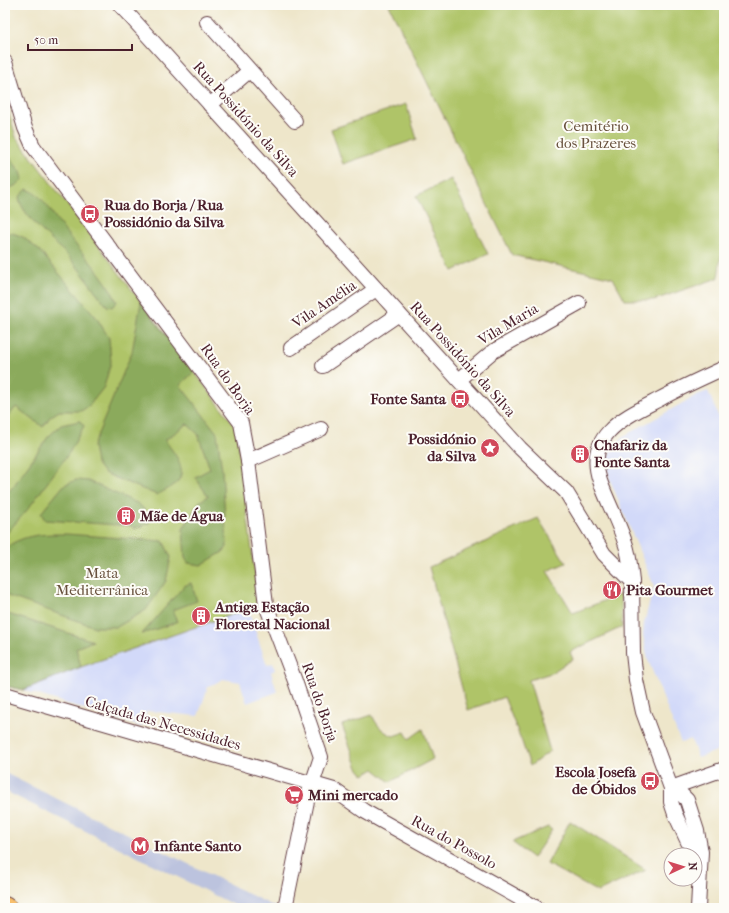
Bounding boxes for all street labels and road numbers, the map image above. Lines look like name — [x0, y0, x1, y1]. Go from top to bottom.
street label: Rua Possidónio da Silva — [189, 58, 303, 181]
street label: Vila Amélia — [288, 275, 360, 333]
street label: Rua Possidónio da Silva — [406, 298, 520, 421]
street label: Vila Maria — [474, 299, 542, 349]
street label: Rua do Borja — [197, 340, 260, 419]
street label: Rua do Borja — [298, 660, 342, 745]
street label: Calçada das Necessidades — [83, 692, 243, 754]
street label: Rua do Possolo — [408, 811, 500, 873]

